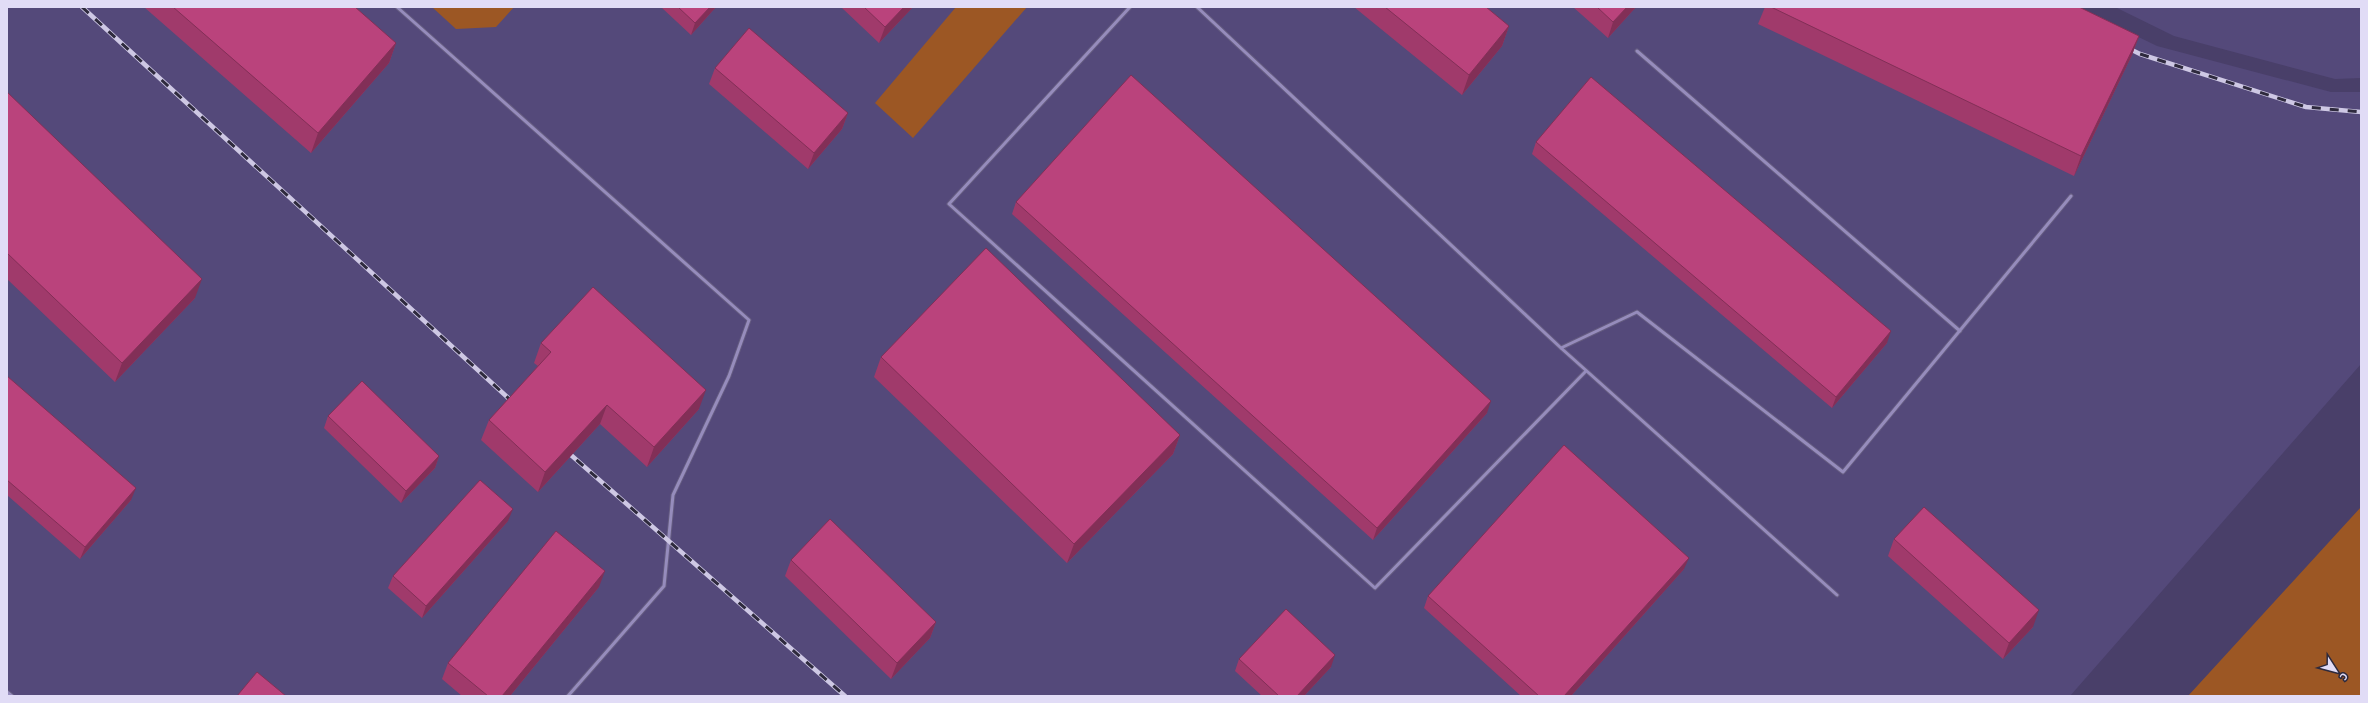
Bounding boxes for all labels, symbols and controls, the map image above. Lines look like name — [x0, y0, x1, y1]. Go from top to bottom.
north arrow — [2316, 651, 2356, 691]
text: С — [2337, 671, 2350, 682]

